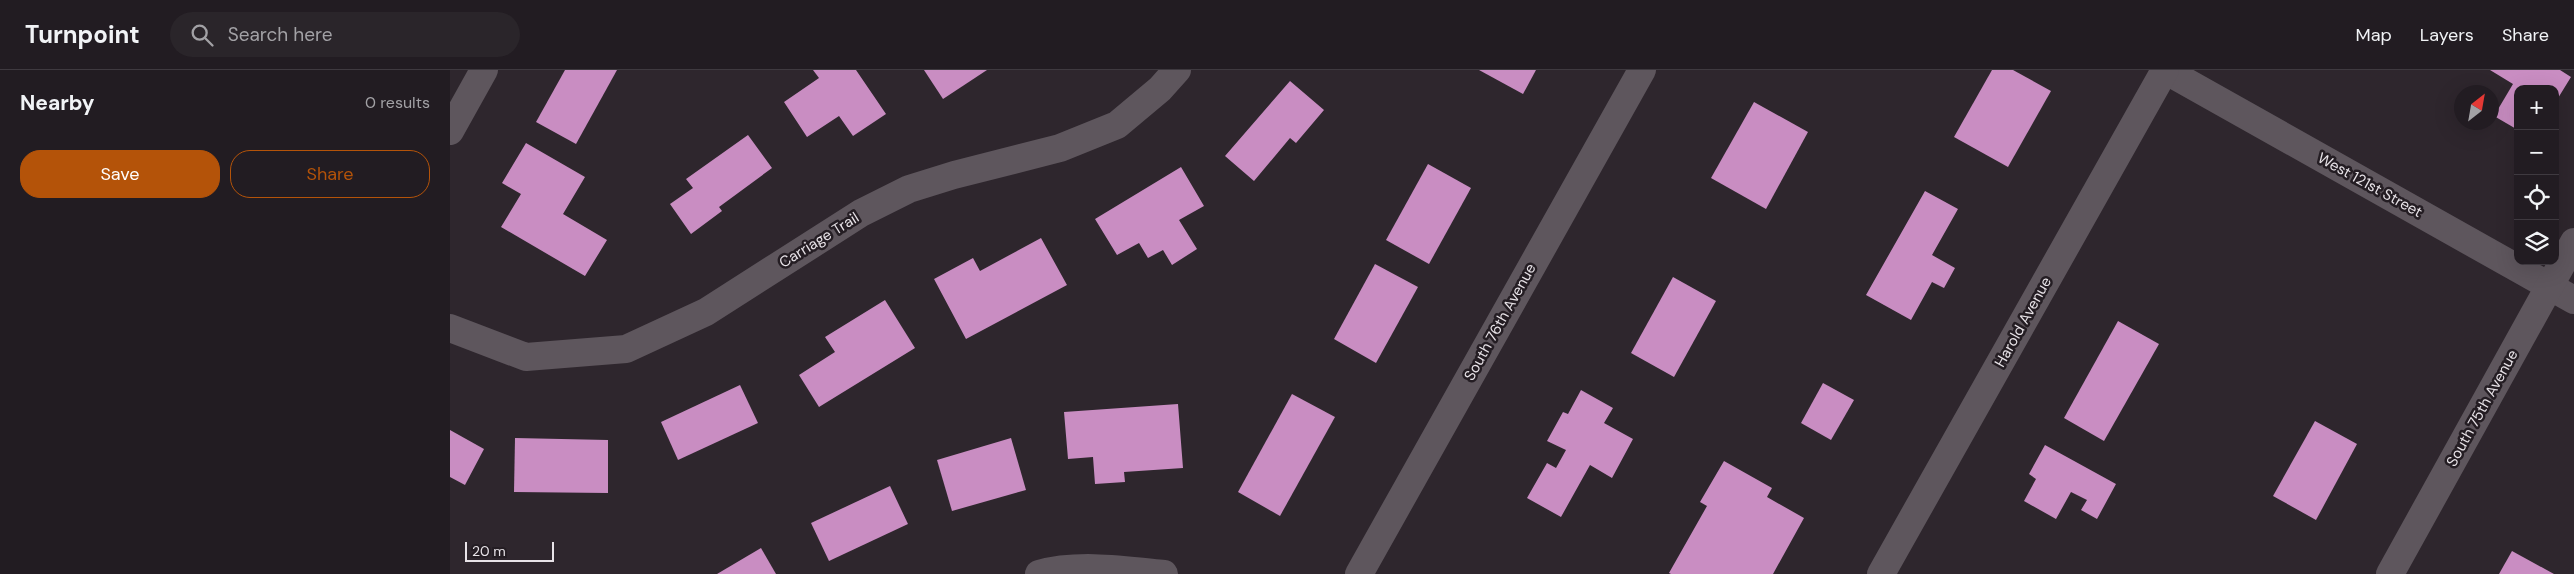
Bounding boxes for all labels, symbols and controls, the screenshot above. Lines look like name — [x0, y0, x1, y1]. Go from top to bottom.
search box — [170, 12, 520, 57]
text: Turnpoint — [25, 19, 140, 50]
icon: search — [188, 21, 216, 49]
text: Search here — [228, 22, 333, 47]
text: Map — [2356, 23, 2392, 47]
text: Layers — [2420, 23, 2474, 47]
text: Share — [2502, 23, 2549, 47]
north arrow — [2454, 85, 2499, 130]
map controls — [2514, 85, 2559, 265]
button: + — [2514, 85, 2559, 130]
text: Nearby — [20, 89, 94, 117]
text: 0 results — [365, 92, 430, 113]
button: − — [2514, 130, 2559, 175]
street label: West 121st Street — [2314, 148, 2426, 222]
button: Save — [20, 150, 220, 198]
button: Share — [230, 150, 430, 198]
button: locate — [2514, 175, 2559, 220]
street label: Carriage Trail — [775, 208, 863, 272]
button: layers — [2514, 220, 2559, 265]
street label: South 76th Avenue — [1459, 260, 1541, 384]
street label: Harold Avenue — [1990, 273, 2056, 371]
street label: South 75th Avenue — [2442, 346, 2522, 470]
scale bar — [465, 539, 554, 562]
text: 20 m — [472, 542, 506, 560]

